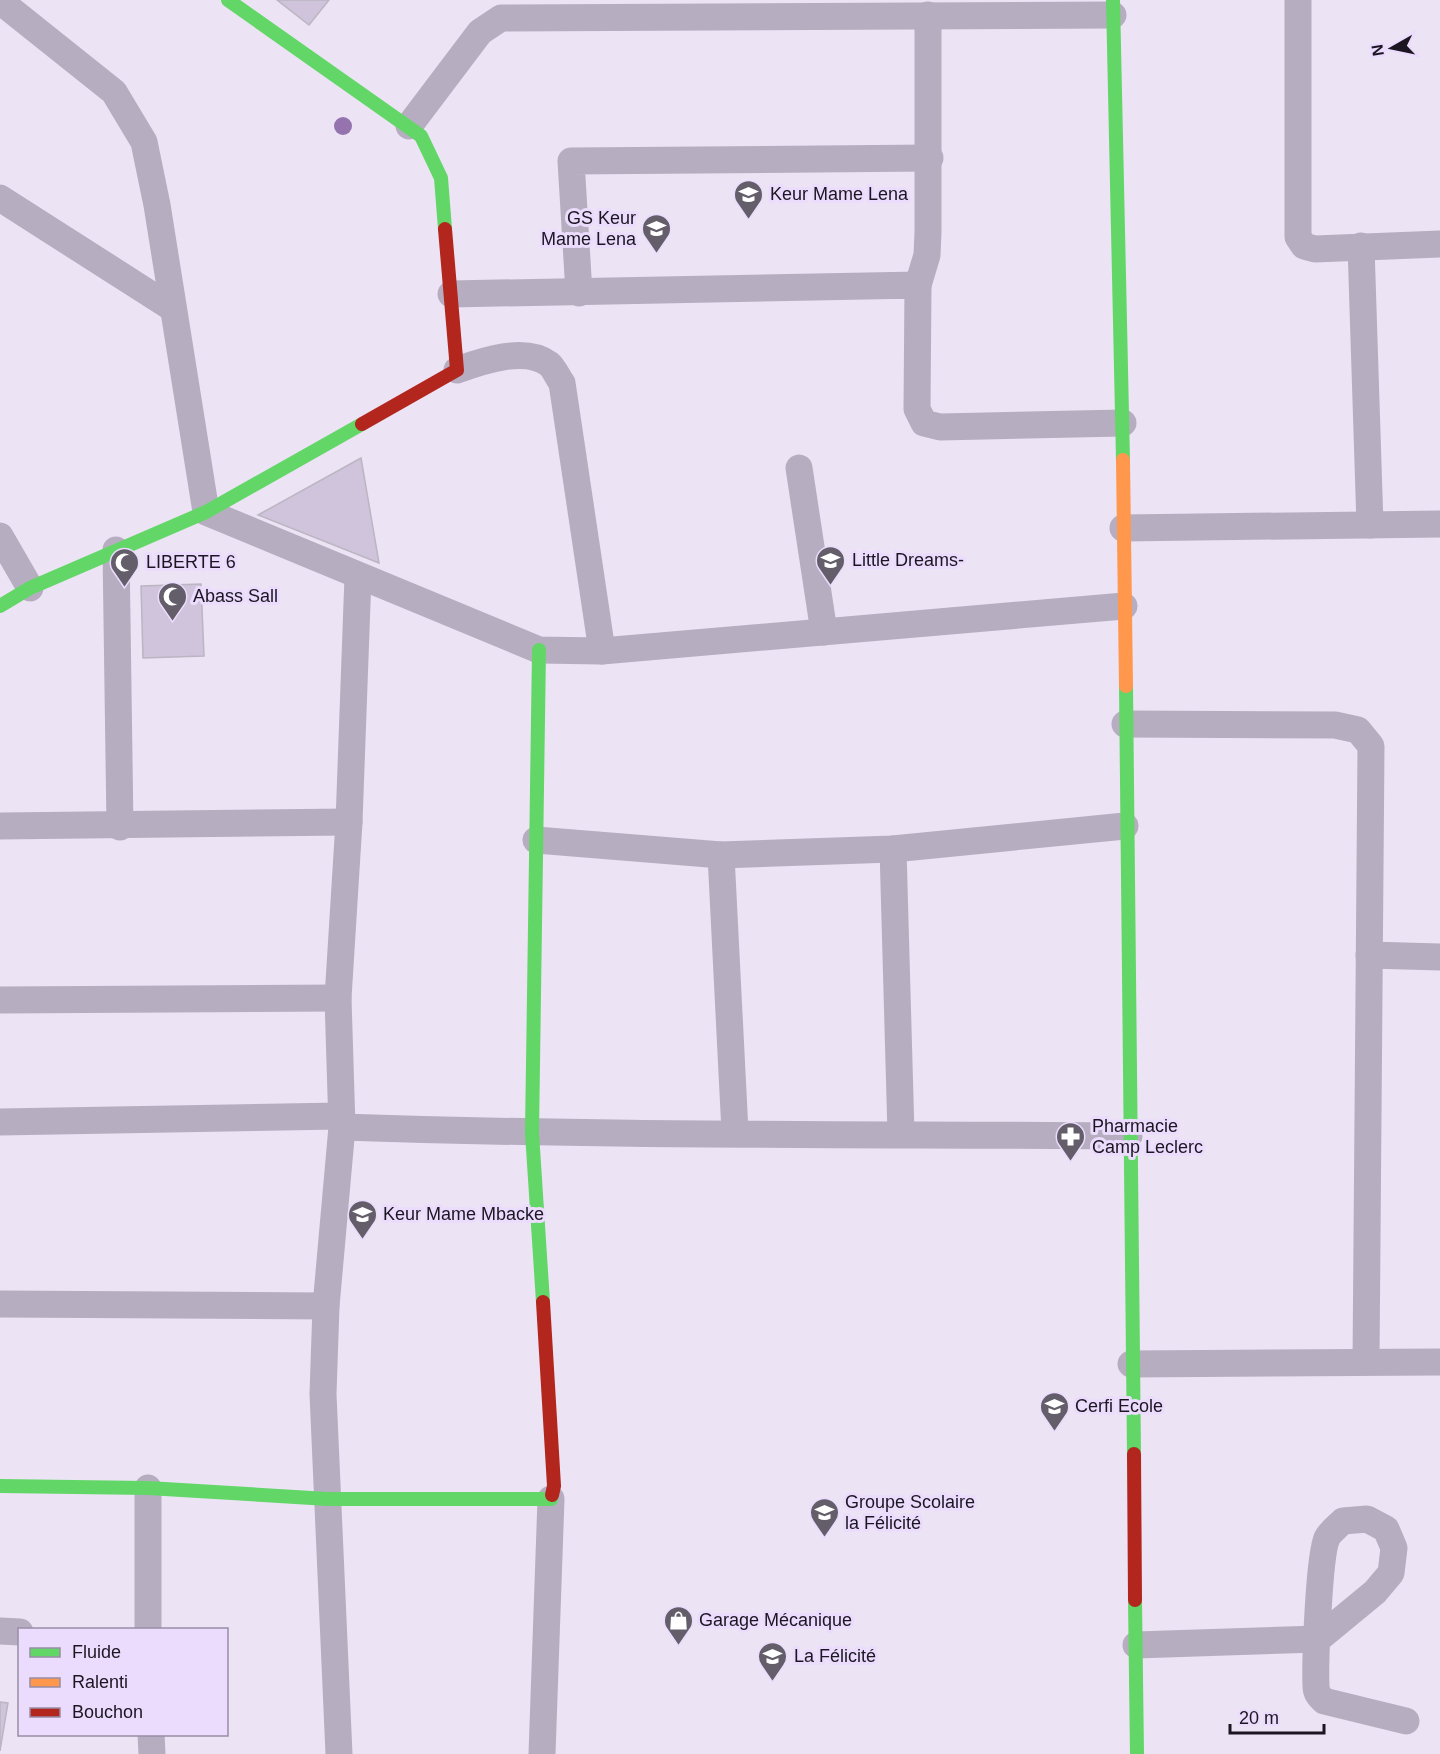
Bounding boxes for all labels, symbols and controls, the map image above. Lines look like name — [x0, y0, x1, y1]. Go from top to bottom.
north arrow — [1362, 18, 1422, 78]
text: N — [1368, 43, 1387, 57]
school or university icon: Keur Mame Lena — [733, 178, 765, 220]
place label: Keur Mame Lena — [770, 184, 909, 204]
place label: GS Keur Mame Lena — [541, 208, 637, 249]
school or university icon: GS Keur Mame Lena — [641, 212, 673, 254]
school or university icon: Little Dreams- — [815, 544, 847, 586]
mosque icon: LIBERTE 6 — [109, 546, 141, 588]
place label: Little Dreams- — [852, 550, 964, 570]
place label: LIBERTE 6 — [146, 552, 236, 572]
mosque icon: Abass Sall — [156, 580, 188, 622]
place label: Abass Sall — [193, 586, 278, 606]
place label: Pharmacie Camp Leclerc — [1092, 1116, 1203, 1157]
pharmacy icon: Pharmacie Camp Leclerc — [1055, 1120, 1087, 1162]
school or university icon: Keur Mame Mbacke — [346, 1198, 378, 1240]
place label: Keur Mame Mbacke — [383, 1204, 544, 1224]
school or university icon: Cerfi Ecole — [1038, 1390, 1070, 1432]
place label: Cerfi Ecole — [1075, 1396, 1163, 1416]
place label: Groupe Scolaire la Félicité — [845, 1492, 975, 1533]
school or university icon: Groupe Scolaire la Félicité — [808, 1496, 840, 1538]
shop icon: Garage Mécanique — [662, 1604, 694, 1646]
place label: Garage Mécanique — [699, 1610, 852, 1630]
legend — [18, 1628, 228, 1736]
school or university icon: La Félicité — [757, 1640, 789, 1682]
text: Fluide — [72, 1642, 121, 1662]
place label: La Félicité — [794, 1646, 876, 1666]
text: Ralenti — [72, 1672, 128, 1692]
scale bar — [1230, 1697, 1324, 1735]
text: Bouchon — [72, 1702, 143, 1722]
text: 20 m — [1239, 1708, 1279, 1728]

